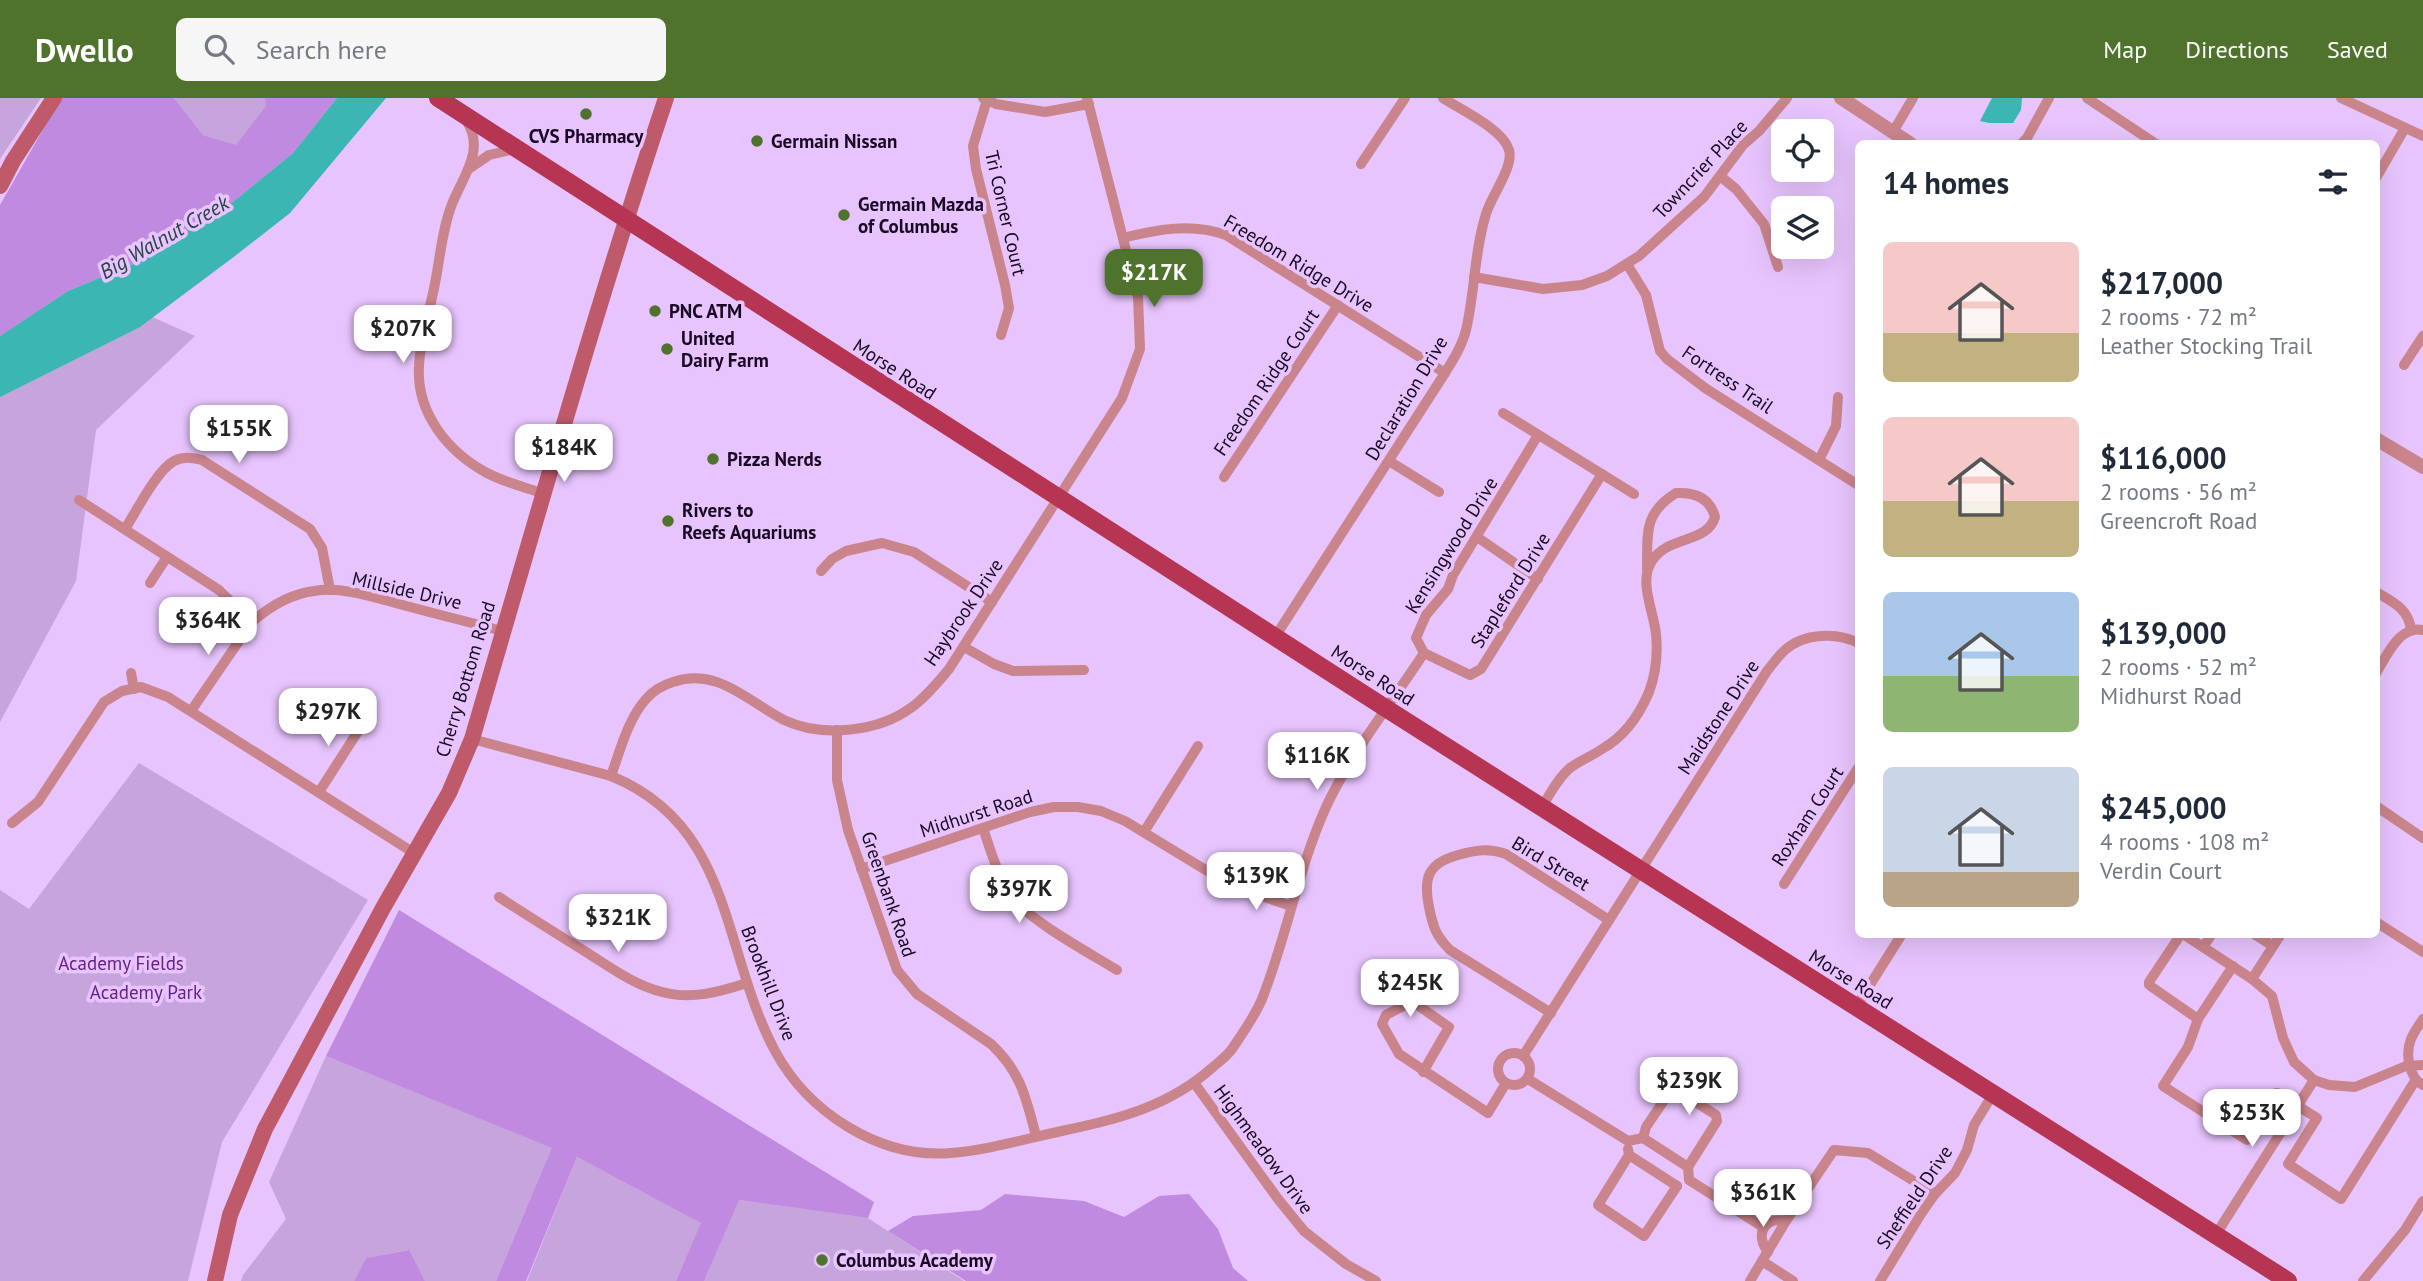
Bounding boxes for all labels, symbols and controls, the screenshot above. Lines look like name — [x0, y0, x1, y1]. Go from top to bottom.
search box — [176, 18, 666, 81]
text: Dwello — [35, 28, 134, 71]
icon: search — [200, 30, 238, 68]
text: Search here — [256, 33, 387, 66]
text: Map — [2103, 34, 2147, 65]
text: Directions — [2185, 34, 2289, 65]
text: Saved — [2327, 34, 2388, 65]
marker: CVS Pharmacy — [578, 106, 594, 122]
street label: Towncrier Place — [1648, 114, 1752, 224]
map controls — [1771, 119, 1834, 259]
button: locate — [1771, 119, 1834, 182]
place label: CVS Pharmacy — [529, 124, 644, 148]
place label: Germain Nissan — [771, 129, 897, 153]
marker: Germain Nissan — [749, 133, 765, 149]
street label: Tri Corner Court — [980, 148, 1032, 278]
text: 14 homes — [1883, 163, 2009, 202]
icon: filters — [2314, 163, 2352, 201]
water label: Big Walnut Creek — [94, 188, 235, 285]
place label: Germain Mazda of Columbus — [858, 192, 984, 238]
button: layers — [1771, 196, 1834, 259]
marker: Germain Mazda of Columbus — [836, 207, 852, 223]
street label: Freedom Ridge Drive — [1220, 209, 1378, 317]
pin: $217K — [1105, 250, 1203, 309]
text: $217K — [1121, 257, 1187, 286]
text: $217,000 — [2100, 263, 2223, 302]
icon: home — [1939, 270, 2023, 354]
place label: PNC ATM — [669, 299, 742, 323]
text: 2 rooms · 72 m² — [2100, 302, 2257, 331]
marker: PNC ATM — [647, 303, 663, 319]
street label: Freedom Ridge Court — [1208, 304, 1324, 460]
pin: $207K — [354, 306, 452, 365]
text: $207K — [370, 313, 436, 342]
place label: United Dairy Farm — [681, 326, 769, 372]
street label: Declaration Drive — [1359, 331, 1453, 465]
text: Leather Stocking Trail — [2100, 331, 2312, 360]
street label: Morse Road — [849, 333, 941, 405]
street label: Fortress Trail — [1678, 340, 1779, 419]
marker: United Dairy Farm — [659, 341, 675, 357]
pin: $155K — [190, 406, 288, 465]
text: $155K — [206, 413, 272, 442]
pin: $184K — [515, 424, 613, 484]
text: $184K — [531, 432, 597, 461]
text: $116,000 — [2100, 438, 2227, 477]
icon: home — [1939, 445, 2023, 529]
place label: Pizza Nerds — [727, 447, 822, 471]
marker: Pizza Nerds — [705, 451, 721, 467]
street label: Kensingwood Drive — [1399, 472, 1503, 618]
text: 2 rooms · 56 m² — [2100, 477, 2257, 506]
place label: Rivers to Reefs Aquariums — [682, 498, 816, 544]
text: Greencroft Road — [2100, 506, 2257, 535]
marker: Rivers to Reefs Aquariums — [660, 513, 676, 529]
street label: Stapleford Drive — [1465, 528, 1555, 652]
street label: Haybrook Drive — [918, 554, 1008, 670]
street label: Millside Drive — [350, 566, 464, 614]
pin: $364K — [159, 598, 257, 657]
street label: Cherry Bottom Road — [430, 598, 500, 760]
text: $364K — [175, 605, 241, 634]
text: $139,000 — [2100, 613, 2227, 652]
icon: home — [1939, 620, 2023, 704]
street label: Morse Road — [1327, 639, 1419, 711]
text: 2 rooms · 52 m² — [2100, 652, 2257, 681]
street label: Maidstone Drive — [1672, 655, 1764, 779]
text: Midhurst Road — [2100, 681, 2242, 710]
pin: $297K — [279, 688, 377, 748]
text: $297K — [295, 696, 361, 725]
pin: $116K — [1268, 732, 1366, 792]
text: $116K — [1284, 740, 1350, 769]
street label: Roxham Court — [1766, 761, 1848, 870]
street label: Midhurst Road — [917, 783, 1035, 843]
text: $245,000 — [2100, 788, 2227, 827]
icon: home — [1939, 795, 2023, 879]
text: 4 rooms · 108 m² — [2100, 827, 2269, 856]
street label: Greenbank Road — [856, 828, 922, 960]
street label: Bird Street — [1508, 830, 1595, 896]
pin: $139K — [1207, 852, 1305, 912]
text: Verdin Court — [2100, 856, 2222, 885]
text: $139K — [1223, 860, 1289, 889]
pin: $397K — [970, 866, 1068, 925]
text: $397K — [986, 873, 1052, 902]
pin: $321K — [569, 894, 667, 954]
text: $321K — [585, 902, 651, 931]
street label: Brookhill Drive — [736, 922, 802, 1044]
street label: Morse Road — [1805, 944, 1897, 1014]
park label: Academy Fields — [58, 951, 184, 975]
pin: $245K — [1361, 960, 1459, 1019]
text: $245K — [1377, 967, 1443, 996]
park label: Academy Park — [90, 980, 202, 1004]
pin: $239K — [1640, 1058, 1738, 1117]
text: $239K — [1656, 1065, 1722, 1094]
street label: Highmeadow Drive — [1209, 1080, 1319, 1218]
pin: $253K — [2203, 1090, 2301, 1149]
text: $253K — [2219, 1097, 2285, 1126]
street label: Sheffield Drive — [1871, 1141, 1957, 1253]
pin: $361K — [1714, 1170, 1812, 1229]
text: $361K — [1730, 1177, 1796, 1206]
place label: Columbus Academy — [836, 1248, 994, 1272]
marker: Columbus Academy — [814, 1252, 830, 1268]

